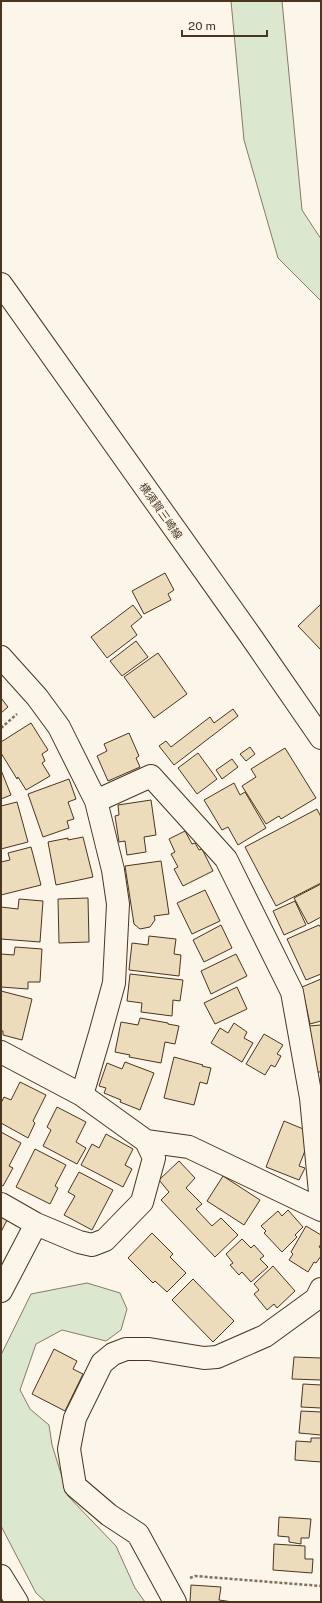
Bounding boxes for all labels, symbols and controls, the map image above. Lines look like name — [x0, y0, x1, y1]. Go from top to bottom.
scale bar — [182, 12, 267, 38]
text: 20 m — [188, 19, 216, 33]
street label: 横須賀三崎線 — [137, 481, 185, 541]

